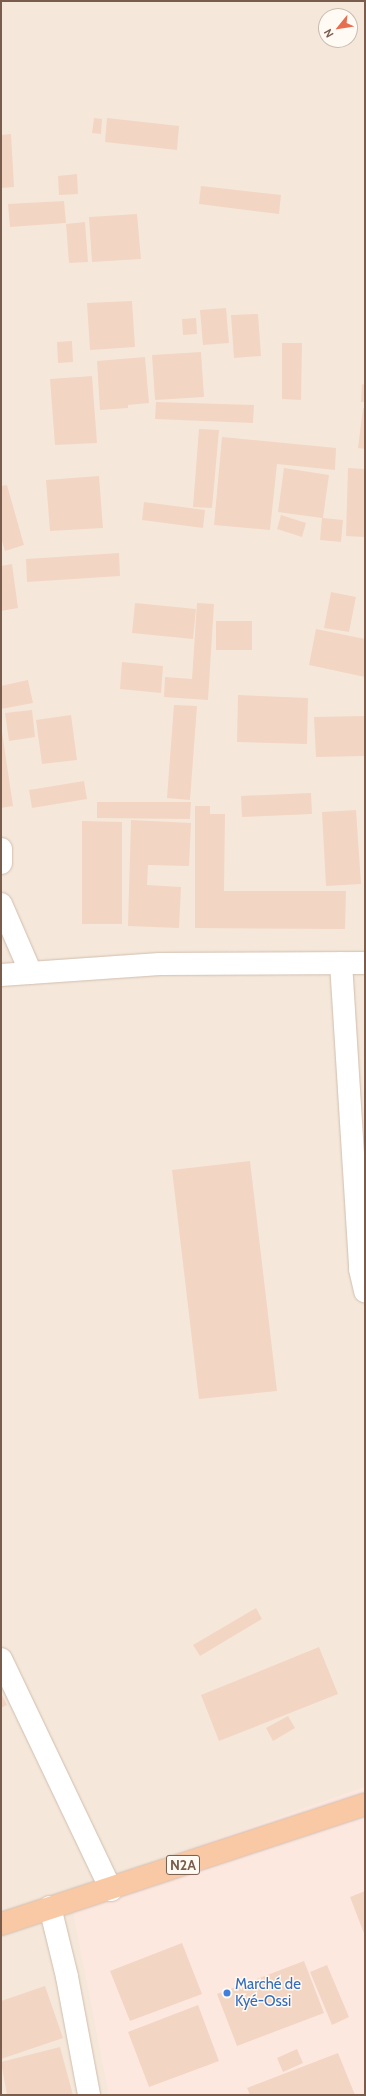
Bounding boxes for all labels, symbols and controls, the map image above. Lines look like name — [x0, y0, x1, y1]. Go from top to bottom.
north arrow — [318, 8, 358, 48]
text: N — [320, 27, 336, 40]
road number: N2A — [165, 1853, 201, 1877]
place label: Marché de Kyé-Ossi — [235, 1975, 301, 2010]
marker: Marché de Kyé-Ossi — [222, 1988, 232, 1998]

